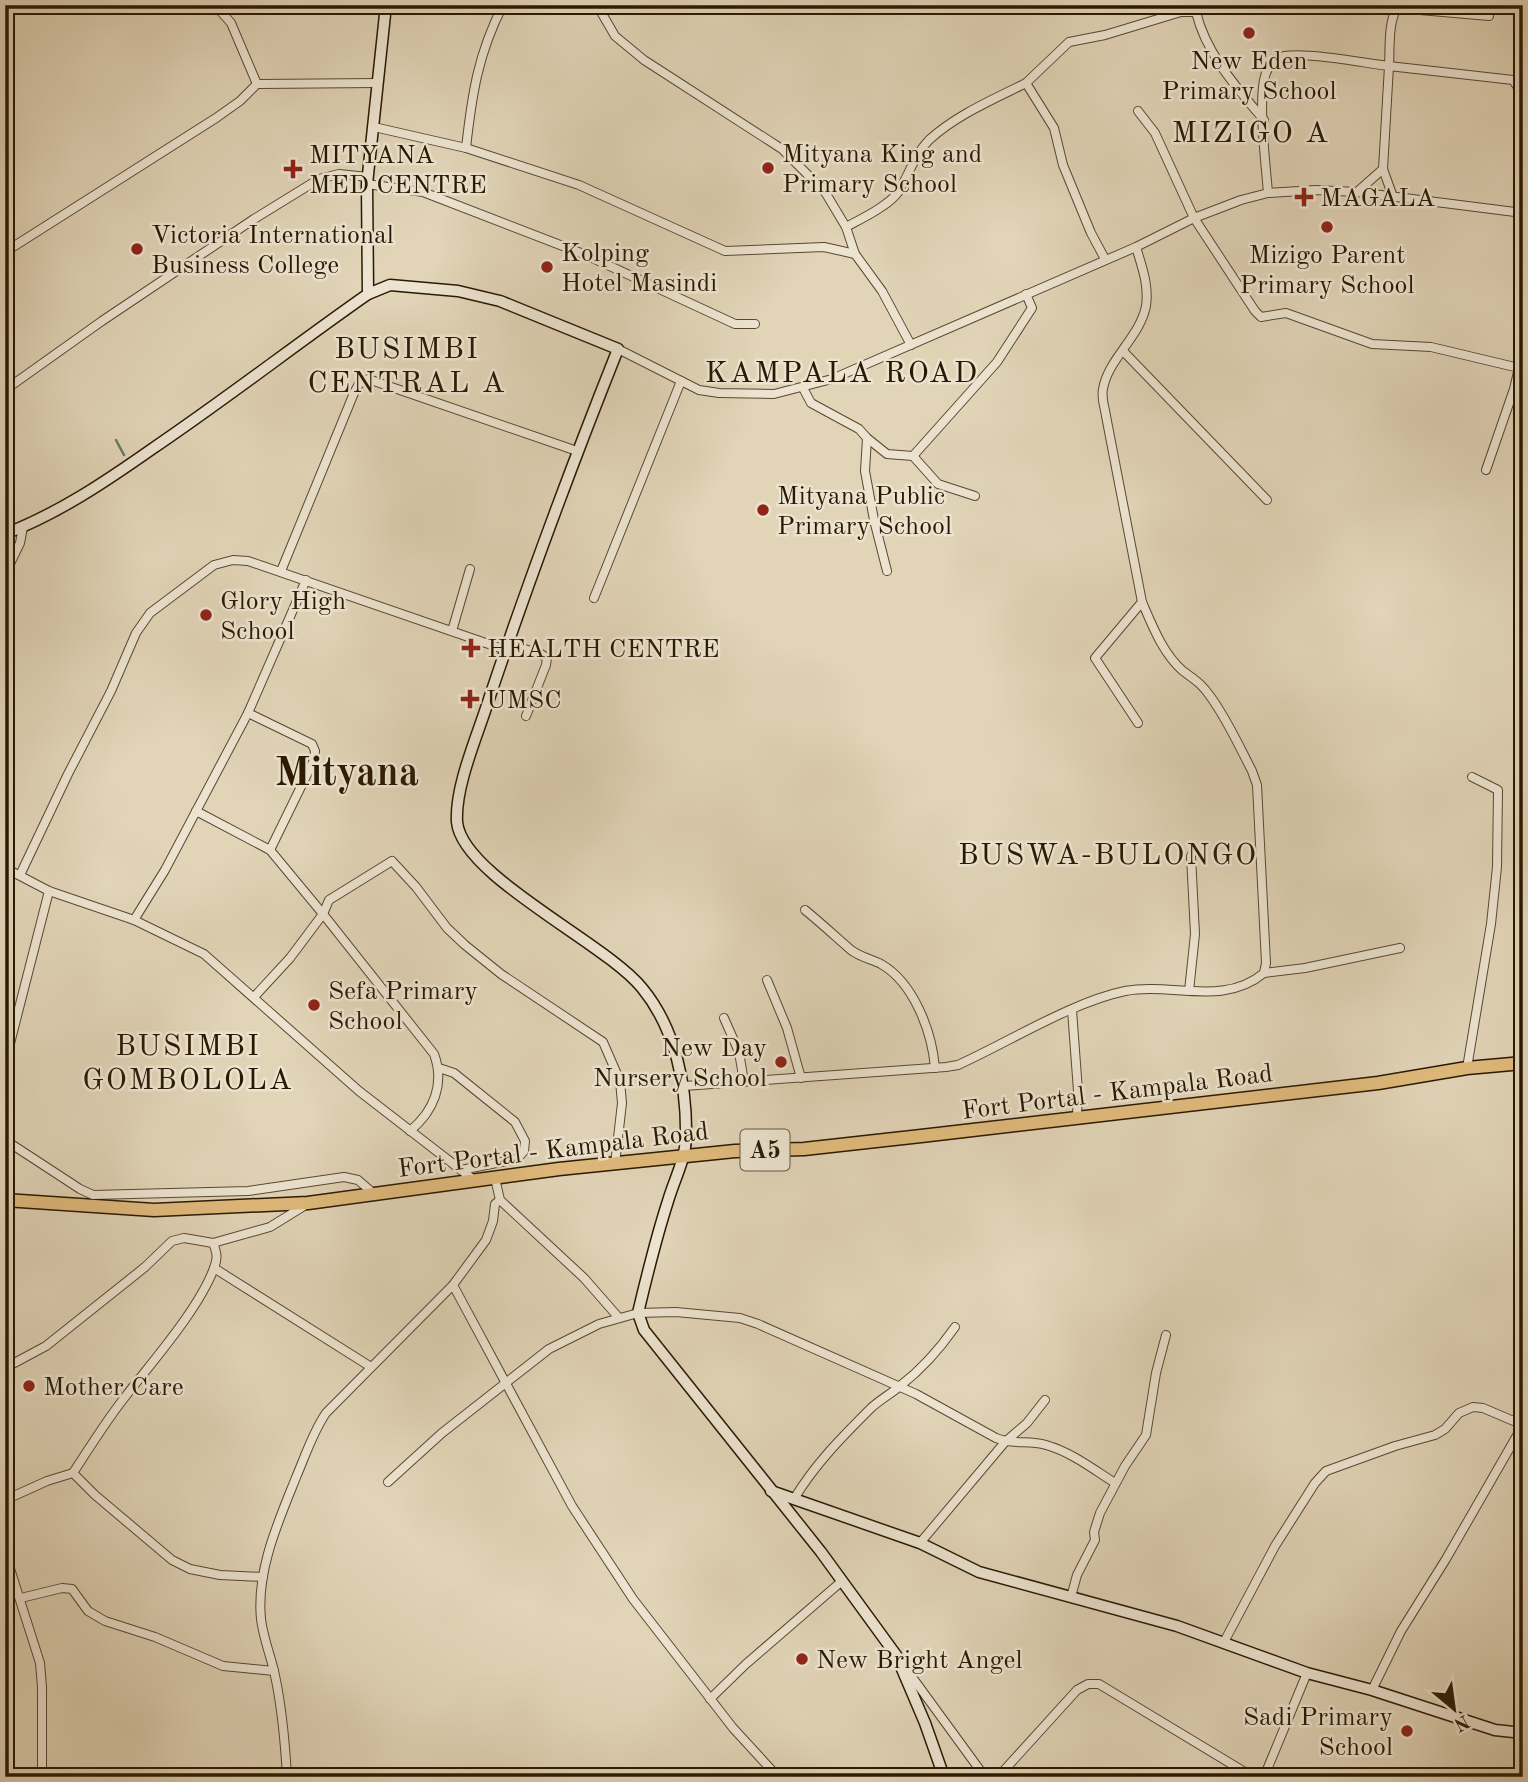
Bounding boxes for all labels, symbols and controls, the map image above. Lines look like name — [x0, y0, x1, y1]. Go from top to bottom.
marker: New Eden Primary School — [1241, 25, 1257, 41]
place label: New Eden Primary School — [1162, 49, 1336, 105]
district label: MIZIGO A — [1172, 119, 1330, 149]
place label: Mityana King and Primary School — [782, 142, 982, 198]
place label: MITYANA MED CENTRE — [309, 143, 487, 199]
marker: MITYANA MED CENTRE — [283, 159, 303, 179]
marker: Mityana King and Primary School — [760, 160, 776, 176]
place label: MAGALA — [1320, 186, 1436, 212]
marker: MAGALA — [1294, 187, 1314, 207]
marker: Mizigo Parent Primary School — [1319, 219, 1335, 235]
place label: Victoria International Business College — [151, 223, 394, 279]
marker: Victoria International Business College — [129, 241, 145, 257]
place label: Kolping Hotel Masindi — [561, 241, 717, 297]
place label: Mizigo Parent Primary School — [1240, 243, 1414, 299]
marker: Kolping Hotel Masindi — [539, 259, 555, 275]
district label: BUSIMBI CENTRAL A — [307, 335, 507, 399]
district label: KAMPALA ROAD — [705, 359, 979, 389]
place label: Mityana Public Primary School — [777, 484, 952, 540]
marker: Mityana Public Primary School — [755, 502, 771, 518]
place label: Glory High School — [220, 589, 346, 645]
marker: Glory High School — [198, 607, 214, 623]
place label: HEALTH CENTRE — [487, 637, 720, 663]
marker: HEALTH CENTRE — [461, 638, 481, 658]
place label: UMSC — [486, 688, 562, 714]
marker: UMSC — [460, 689, 480, 709]
district label: Mityana — [275, 755, 419, 795]
district label: BUSWA-BULONGO — [958, 841, 1258, 871]
place label: Sefa Primary School — [328, 979, 478, 1035]
marker: Sefa Primary School — [306, 997, 322, 1013]
district label: BUSIMBI GOMBOLOLA — [82, 1032, 294, 1096]
place label: New Day Nursery School — [593, 1036, 767, 1092]
marker: New Day Nursery School — [773, 1054, 789, 1070]
street label: Fort Portal - Kampala Road — [960, 1061, 1274, 1125]
street label: Fort Portal - Kampala Road — [396, 1119, 710, 1183]
road number: A5 — [740, 1130, 790, 1170]
place label: Mother Care — [43, 1375, 184, 1401]
marker: Mother Care — [21, 1378, 37, 1394]
place label: New Bright Angel — [816, 1648, 1023, 1674]
marker: New Bright Angel — [794, 1651, 810, 1667]
north arrow — [1420, 1674, 1490, 1744]
place label: Sadi Primary School — [1243, 1705, 1393, 1761]
text: N — [1450, 1710, 1472, 1734]
marker: Sadi Primary School — [1399, 1723, 1415, 1739]

